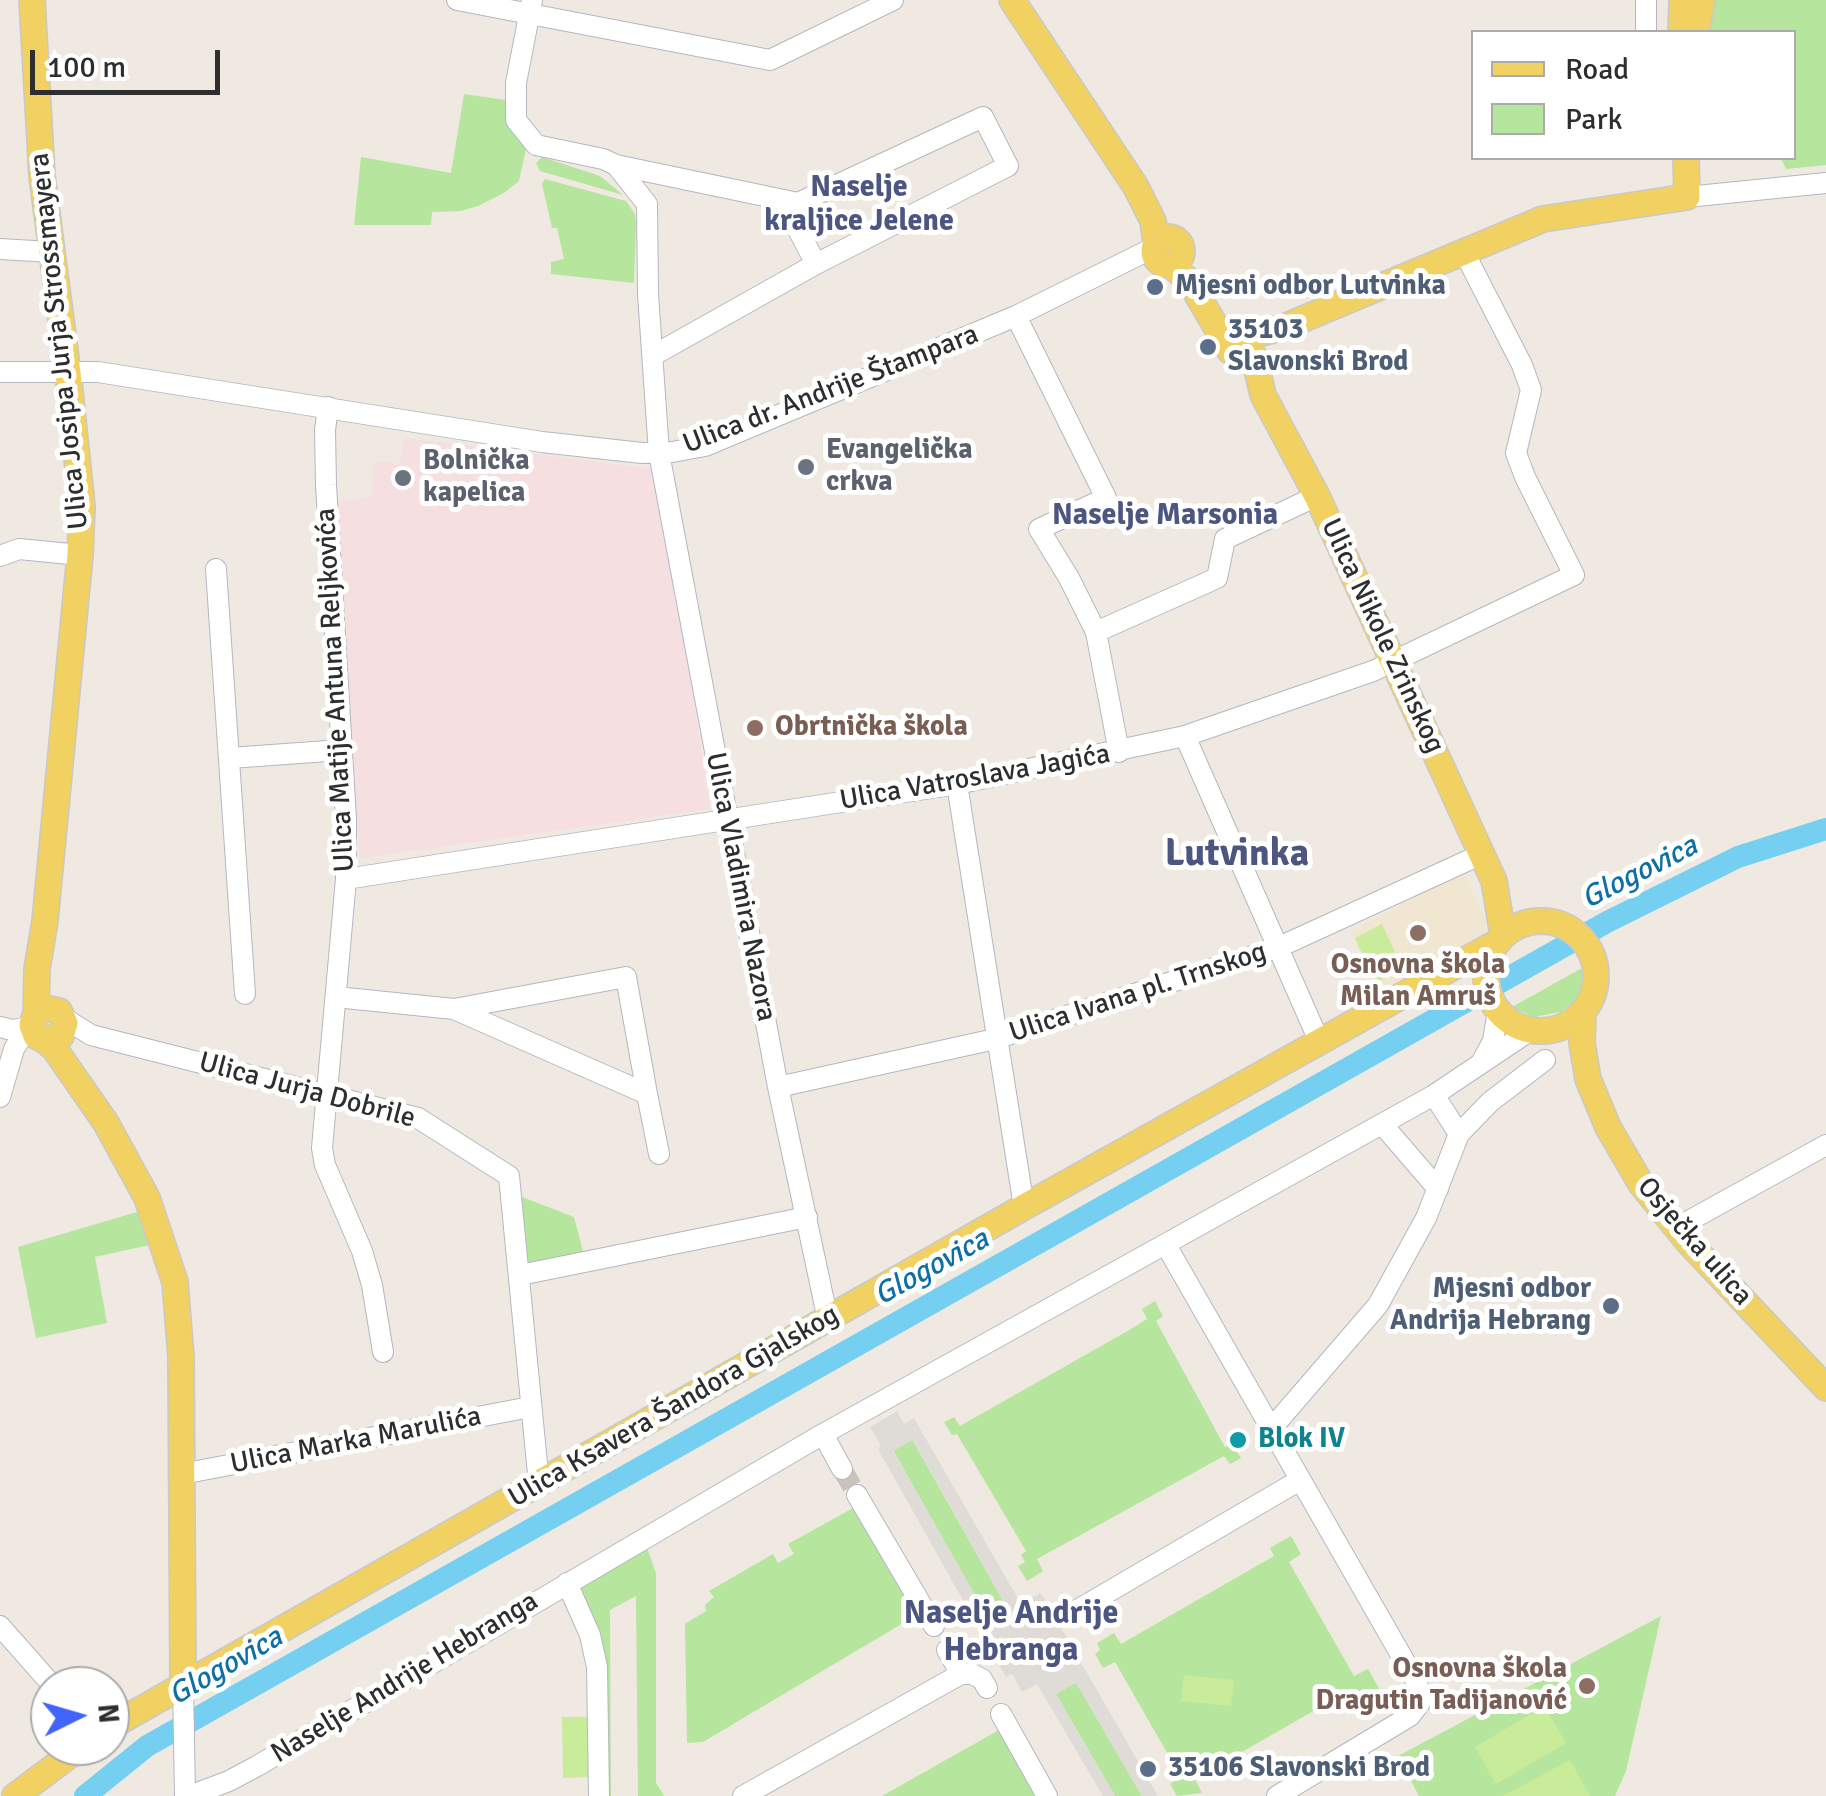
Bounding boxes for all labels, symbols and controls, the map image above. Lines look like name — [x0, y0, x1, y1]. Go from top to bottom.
scale bar — [35, 30, 225, 92]
legend — [1471, 30, 1796, 160]
text: 100 m — [47, 49, 126, 86]
text: Road — [1565, 51, 1629, 88]
text: Park — [1565, 101, 1623, 138]
street label: Ulica Josipa Jurja Strossmayera — [24, 151, 96, 531]
district label: Naselje kraljice Jelene — [764, 170, 954, 240]
place label: Mjesni odbor Lutvinka — [1175, 270, 1446, 304]
marker: Mjesni odbor Lutvinka — [1144, 276, 1166, 298]
place label: 35103 Slavonski Brod — [1228, 314, 1408, 380]
street label: Ulica dr. Andrije Štampara — [679, 318, 983, 462]
marker: 35103 Slavonski Brod — [1197, 336, 1219, 358]
place label: Evangelička crkva — [826, 434, 973, 500]
place label: Bolnička kapelica — [423, 445, 530, 511]
marker: Evangelička crkva — [795, 456, 817, 478]
marker: Bolnička kapelica — [392, 467, 414, 489]
district label: Naselje Marsonia — [1052, 498, 1278, 534]
street label: Ulica Matije Antuna Reljkovića — [310, 507, 362, 873]
street label: Ulica Nikole Zrinskog — [1313, 513, 1451, 759]
place label: Obrtnička škola — [775, 711, 968, 745]
marker: Obrtnička škola — [744, 717, 766, 739]
street label: Ulica Vatroslava Jagića — [837, 738, 1113, 818]
street label: Ulica Vladimira Nazora — [697, 750, 783, 1024]
water label: Glogovica — [1576, 829, 1704, 917]
district label: Lutvinka — [1165, 832, 1309, 878]
marker: Osnovna škola Milan Amruš — [1407, 922, 1429, 944]
street label: Ulica Ivana pl. Trnskog — [1005, 936, 1271, 1050]
place label: Osnovna škola Milan Amruš — [1331, 949, 1505, 1015]
street label: Ulica Jurja Dobrile — [195, 1046, 419, 1136]
street label: Osječka ulica — [1629, 1171, 1759, 1313]
water label: Glogovica — [868, 1222, 996, 1314]
place label: Mjesni odbor Andrija Hebrang — [1390, 1273, 1591, 1339]
marker: Mjesni odbor Andrija Hebrang — [1600, 1295, 1622, 1317]
street label: Ulica Ksavera Šandora Gjalskog — [503, 1299, 845, 1515]
street label: Ulica Marka Marulića — [228, 1400, 484, 1482]
place label: Blok IV — [1258, 1423, 1345, 1457]
marker: Blok IV — [1227, 1429, 1249, 1451]
street label: Naselje Andrije Hebranga — [265, 1585, 545, 1771]
district label: Naselje Andrije Hebranga — [904, 1596, 1118, 1671]
water label: Glogovica — [163, 1620, 289, 1714]
place label: Osnovna škola Dragutin Tadijanović — [1315, 1653, 1567, 1719]
north arrow — [30, 1666, 130, 1766]
marker: Osnovna škola Dragutin Tadijanović — [1576, 1675, 1598, 1697]
text: N — [90, 1702, 126, 1725]
place label: 35106 Slavonski Brod — [1168, 1752, 1430, 1786]
marker: 35106 Slavonski Brod — [1137, 1758, 1159, 1780]

